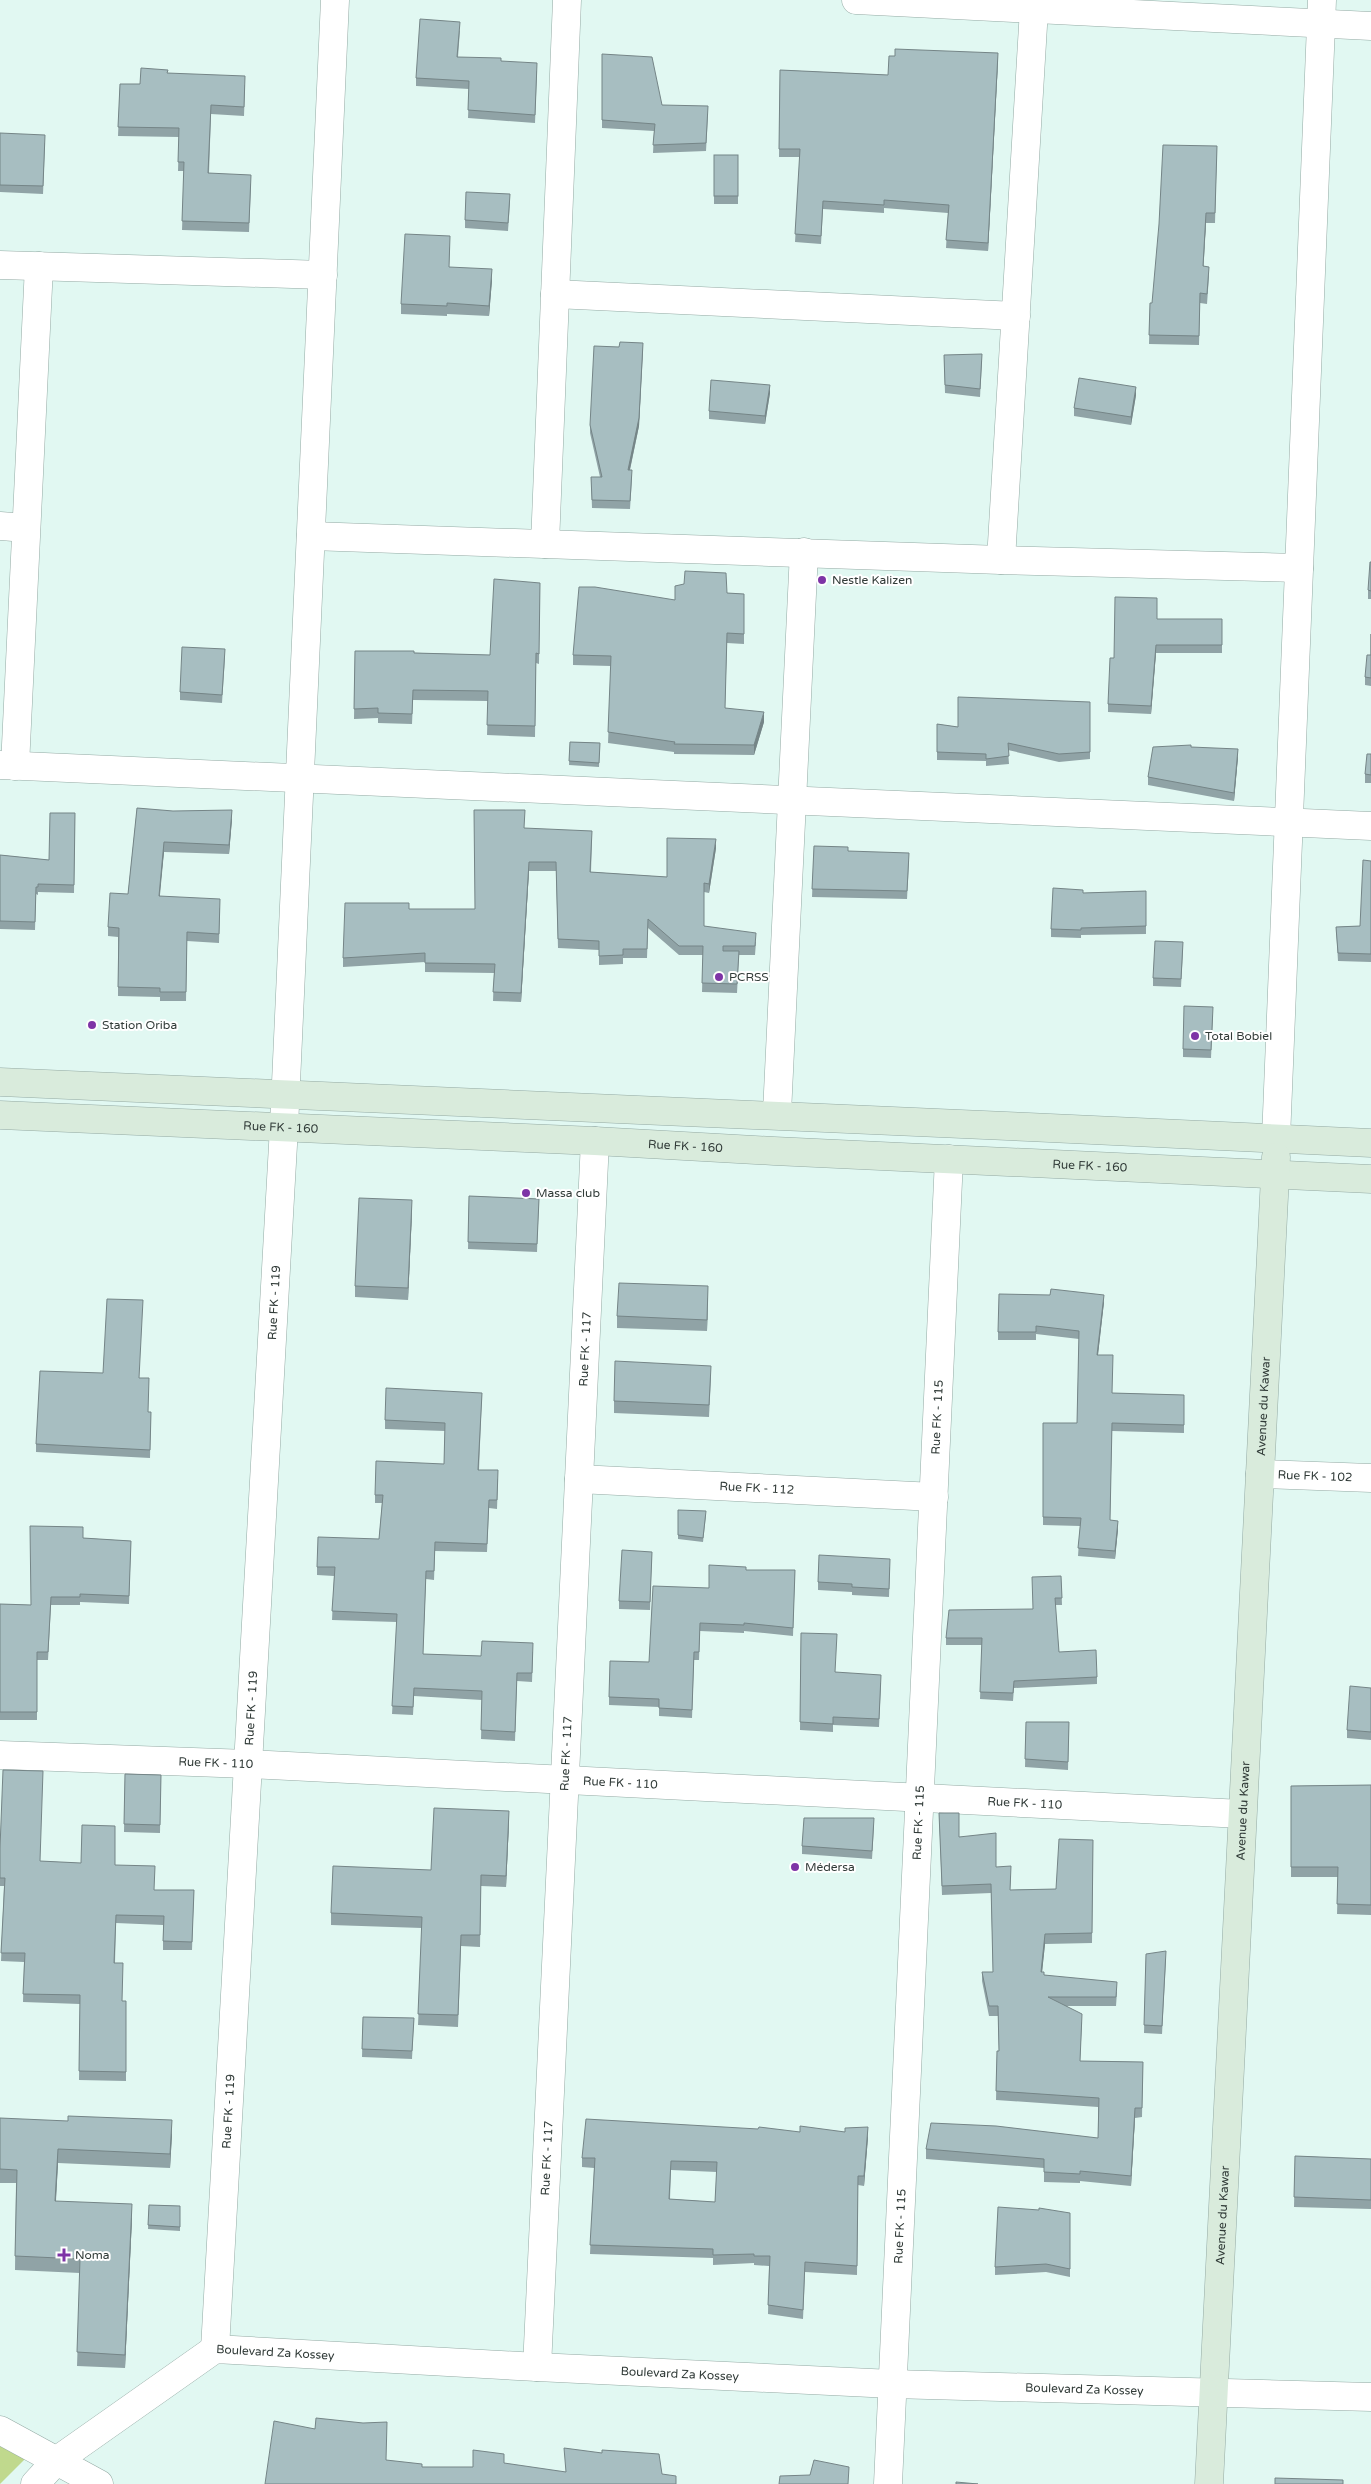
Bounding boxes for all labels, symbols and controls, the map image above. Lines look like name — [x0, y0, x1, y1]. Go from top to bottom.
place label: Nestle Kalizen — [832, 573, 912, 587]
marker: Nestle Kalizen — [816, 574, 828, 586]
place label: PCRSS — [729, 970, 769, 984]
marker: PCRSS — [713, 971, 725, 983]
place label: Station Oriba — [102, 1018, 177, 1032]
marker: Station Oriba — [86, 1019, 98, 1031]
place label: Total Bobiel — [1205, 1029, 1272, 1043]
marker: Total Bobiel — [1189, 1030, 1201, 1042]
street label: Rue FK - 160 — [243, 1119, 319, 1136]
street label: Rue FK - 160 — [647, 1137, 724, 1155]
street label: Rue FK - 160 — [1052, 1157, 1128, 1175]
place label: Massa club — [536, 1186, 600, 1200]
marker: Massa club — [520, 1187, 532, 1199]
street label: Rue FK - 119 — [265, 1265, 283, 1340]
street label: Rue FK - 117 — [576, 1311, 594, 1387]
street label: Avenue du Kawar — [1254, 1356, 1273, 1456]
street label: Rue FK - 115 — [928, 1379, 946, 1455]
street label: Rue FK - 102 — [1277, 1468, 1353, 1484]
street label: Rue FK - 112 — [719, 1479, 795, 1497]
street label: Rue FK - 119 — [242, 1670, 260, 1746]
street label: Rue FK - 117 — [557, 1716, 575, 1791]
street label: Rue FK - 110 — [178, 1754, 254, 1771]
street label: Avenue du Kawar — [1233, 1760, 1253, 1861]
street label: Rue FK - 110 — [583, 1774, 659, 1792]
street label: Rue FK - 115 — [910, 1785, 927, 1860]
street label: Rue FK - 110 — [987, 1794, 1063, 1812]
place label: Médersa — [805, 1860, 855, 1874]
marker: Médersa — [789, 1861, 801, 1873]
street label: Rue FK - 119 — [219, 2074, 238, 2149]
street label: Rue FK - 117 — [538, 2120, 556, 2196]
street label: Avenue du Kawar — [1213, 2165, 1232, 2265]
street label: Rue FK - 115 — [891, 2189, 909, 2264]
marker: Noma — [57, 2248, 71, 2262]
place label: Noma — [75, 2248, 110, 2262]
street label: Boulevard Za Kossey — [216, 2342, 335, 2363]
street label: Boulevard Za Kossey — [620, 2364, 740, 2384]
street label: Boulevard Za Kossey — [1025, 2381, 1144, 2398]

